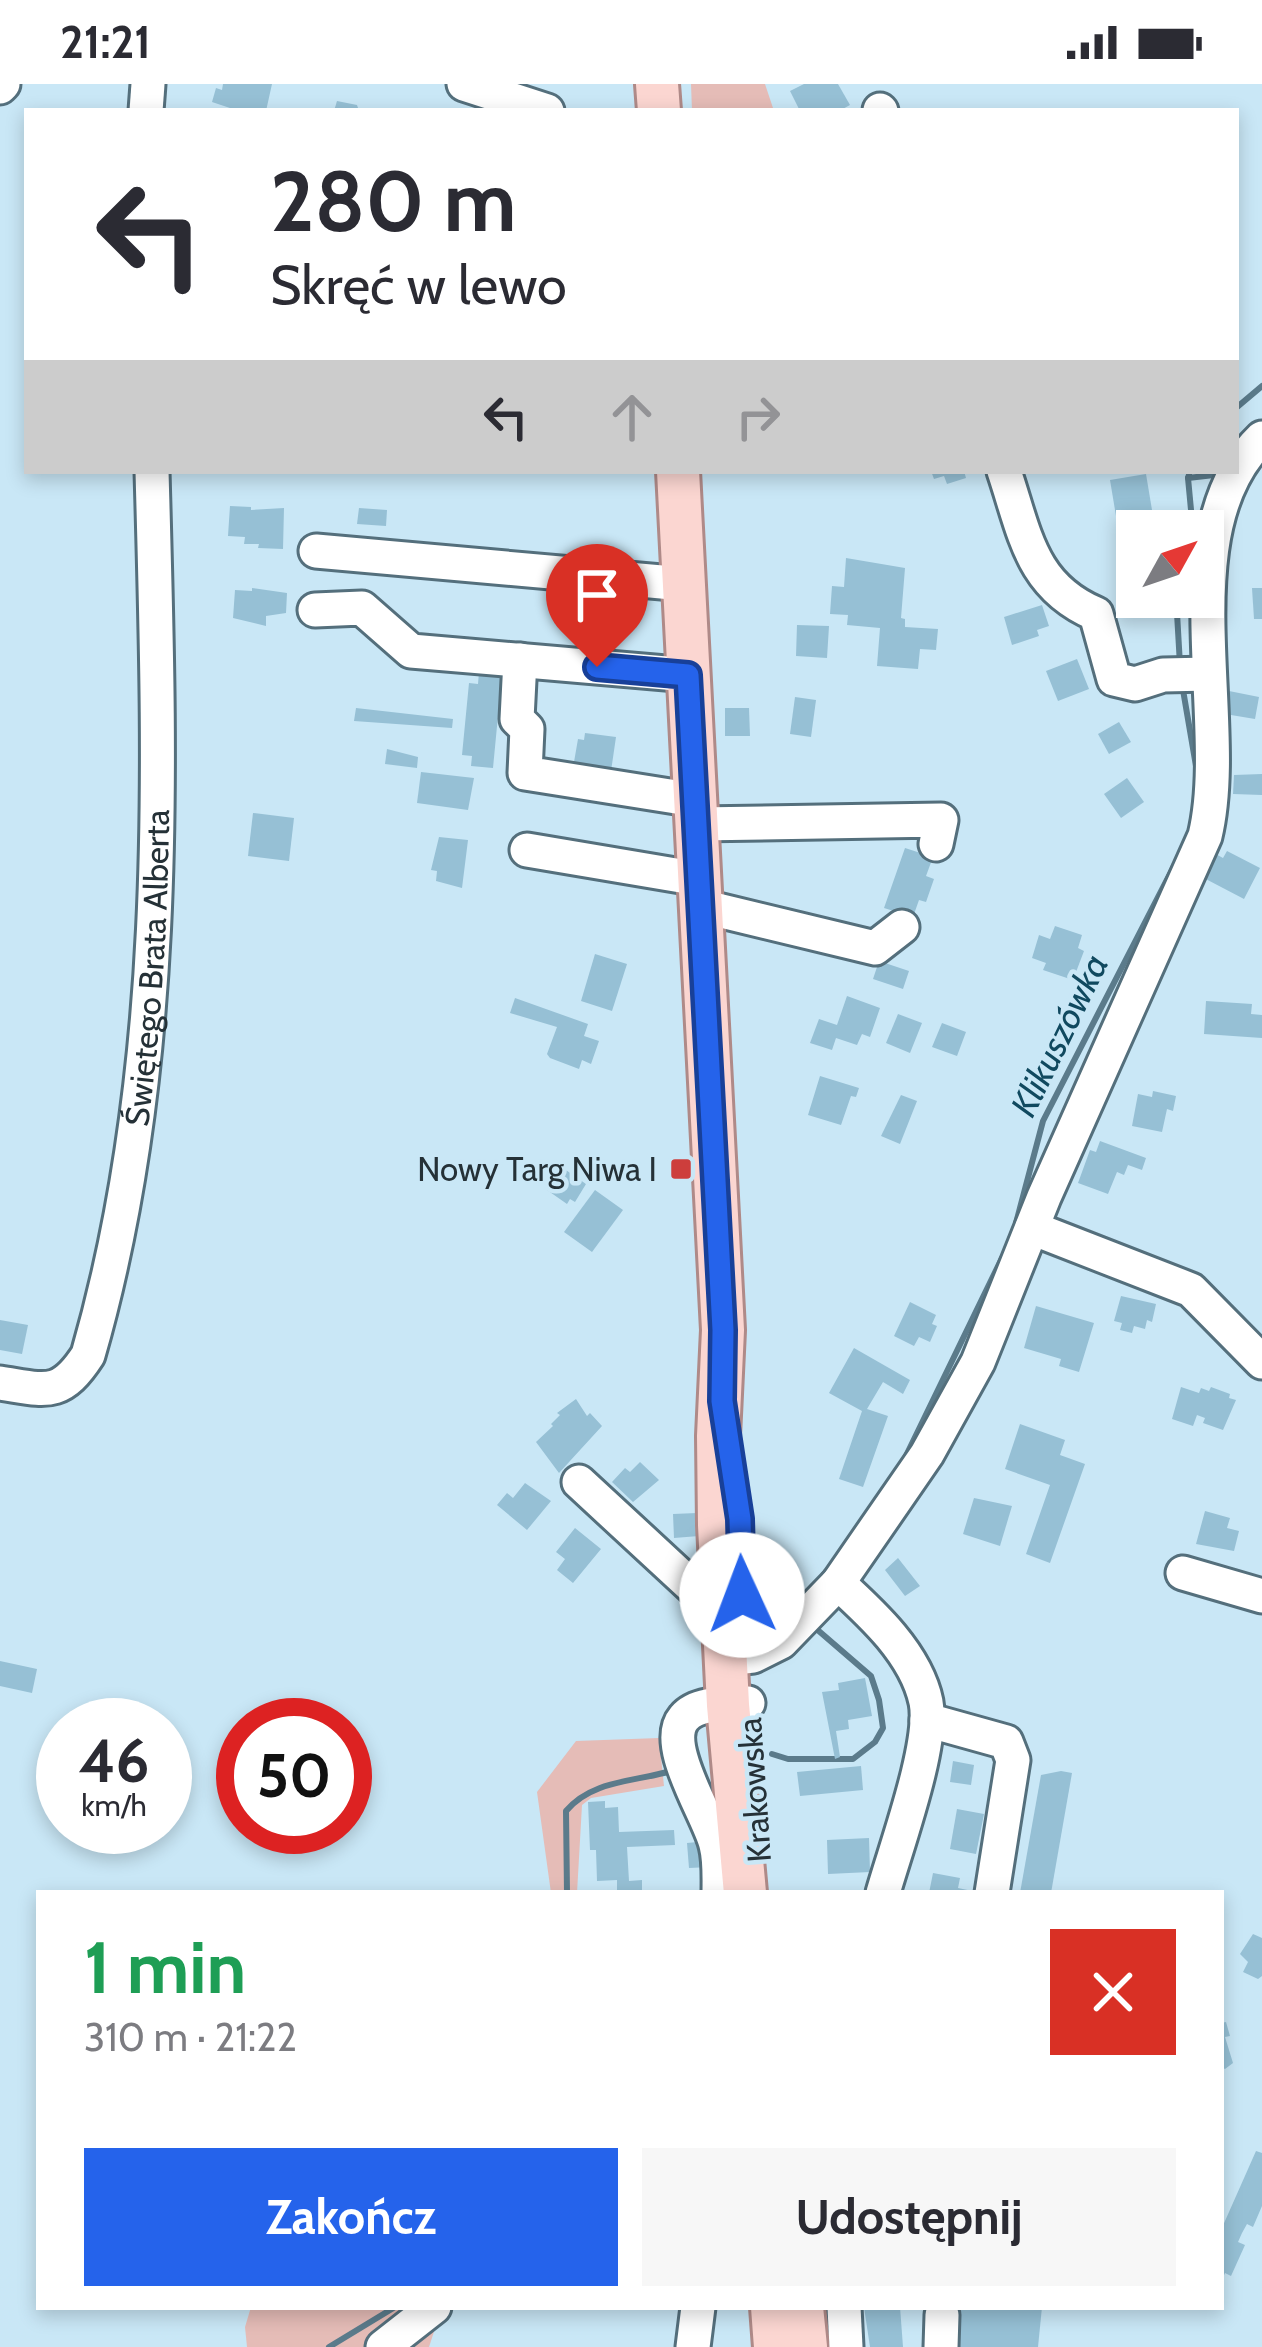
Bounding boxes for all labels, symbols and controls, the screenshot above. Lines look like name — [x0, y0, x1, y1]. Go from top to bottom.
text: 21:21 — [60, 15, 151, 69]
text: 280 m — [270, 150, 516, 252]
icon: left — [72, 156, 228, 312]
text: Skręć w lewo — [270, 252, 567, 318]
icon: left — [473, 384, 539, 450]
icon: ahead — [599, 384, 665, 450]
icon: right — [725, 384, 791, 450]
north arrow — [1116, 510, 1224, 618]
map controls — [1116, 510, 1224, 618]
pin — [546, 544, 648, 667]
icon: arrive — [564, 562, 630, 628]
street label: Świętego Brata Alberta — [116, 809, 177, 1129]
water label: Klikuszówka — [1001, 947, 1117, 1123]
place label: Nowy Targ Niwa I — [417, 1149, 657, 1189]
marker: Nowy Targ Niwa I — [668, 1156, 694, 1182]
position arrow — [679, 1532, 805, 1658]
speed limit sign: 50 — [216, 1698, 372, 1854]
street label: Krakowska — [729, 1716, 779, 1864]
text: 46 — [79, 1724, 149, 1797]
text: km/h — [81, 1787, 147, 1824]
text: 1 min — [84, 1924, 246, 2011]
button: close — [1050, 1929, 1176, 2055]
text: 310 m · 21:22 — [84, 2013, 297, 2061]
button: Zakończ — [84, 2148, 618, 2286]
button: Udostępnij — [642, 2148, 1176, 2286]

